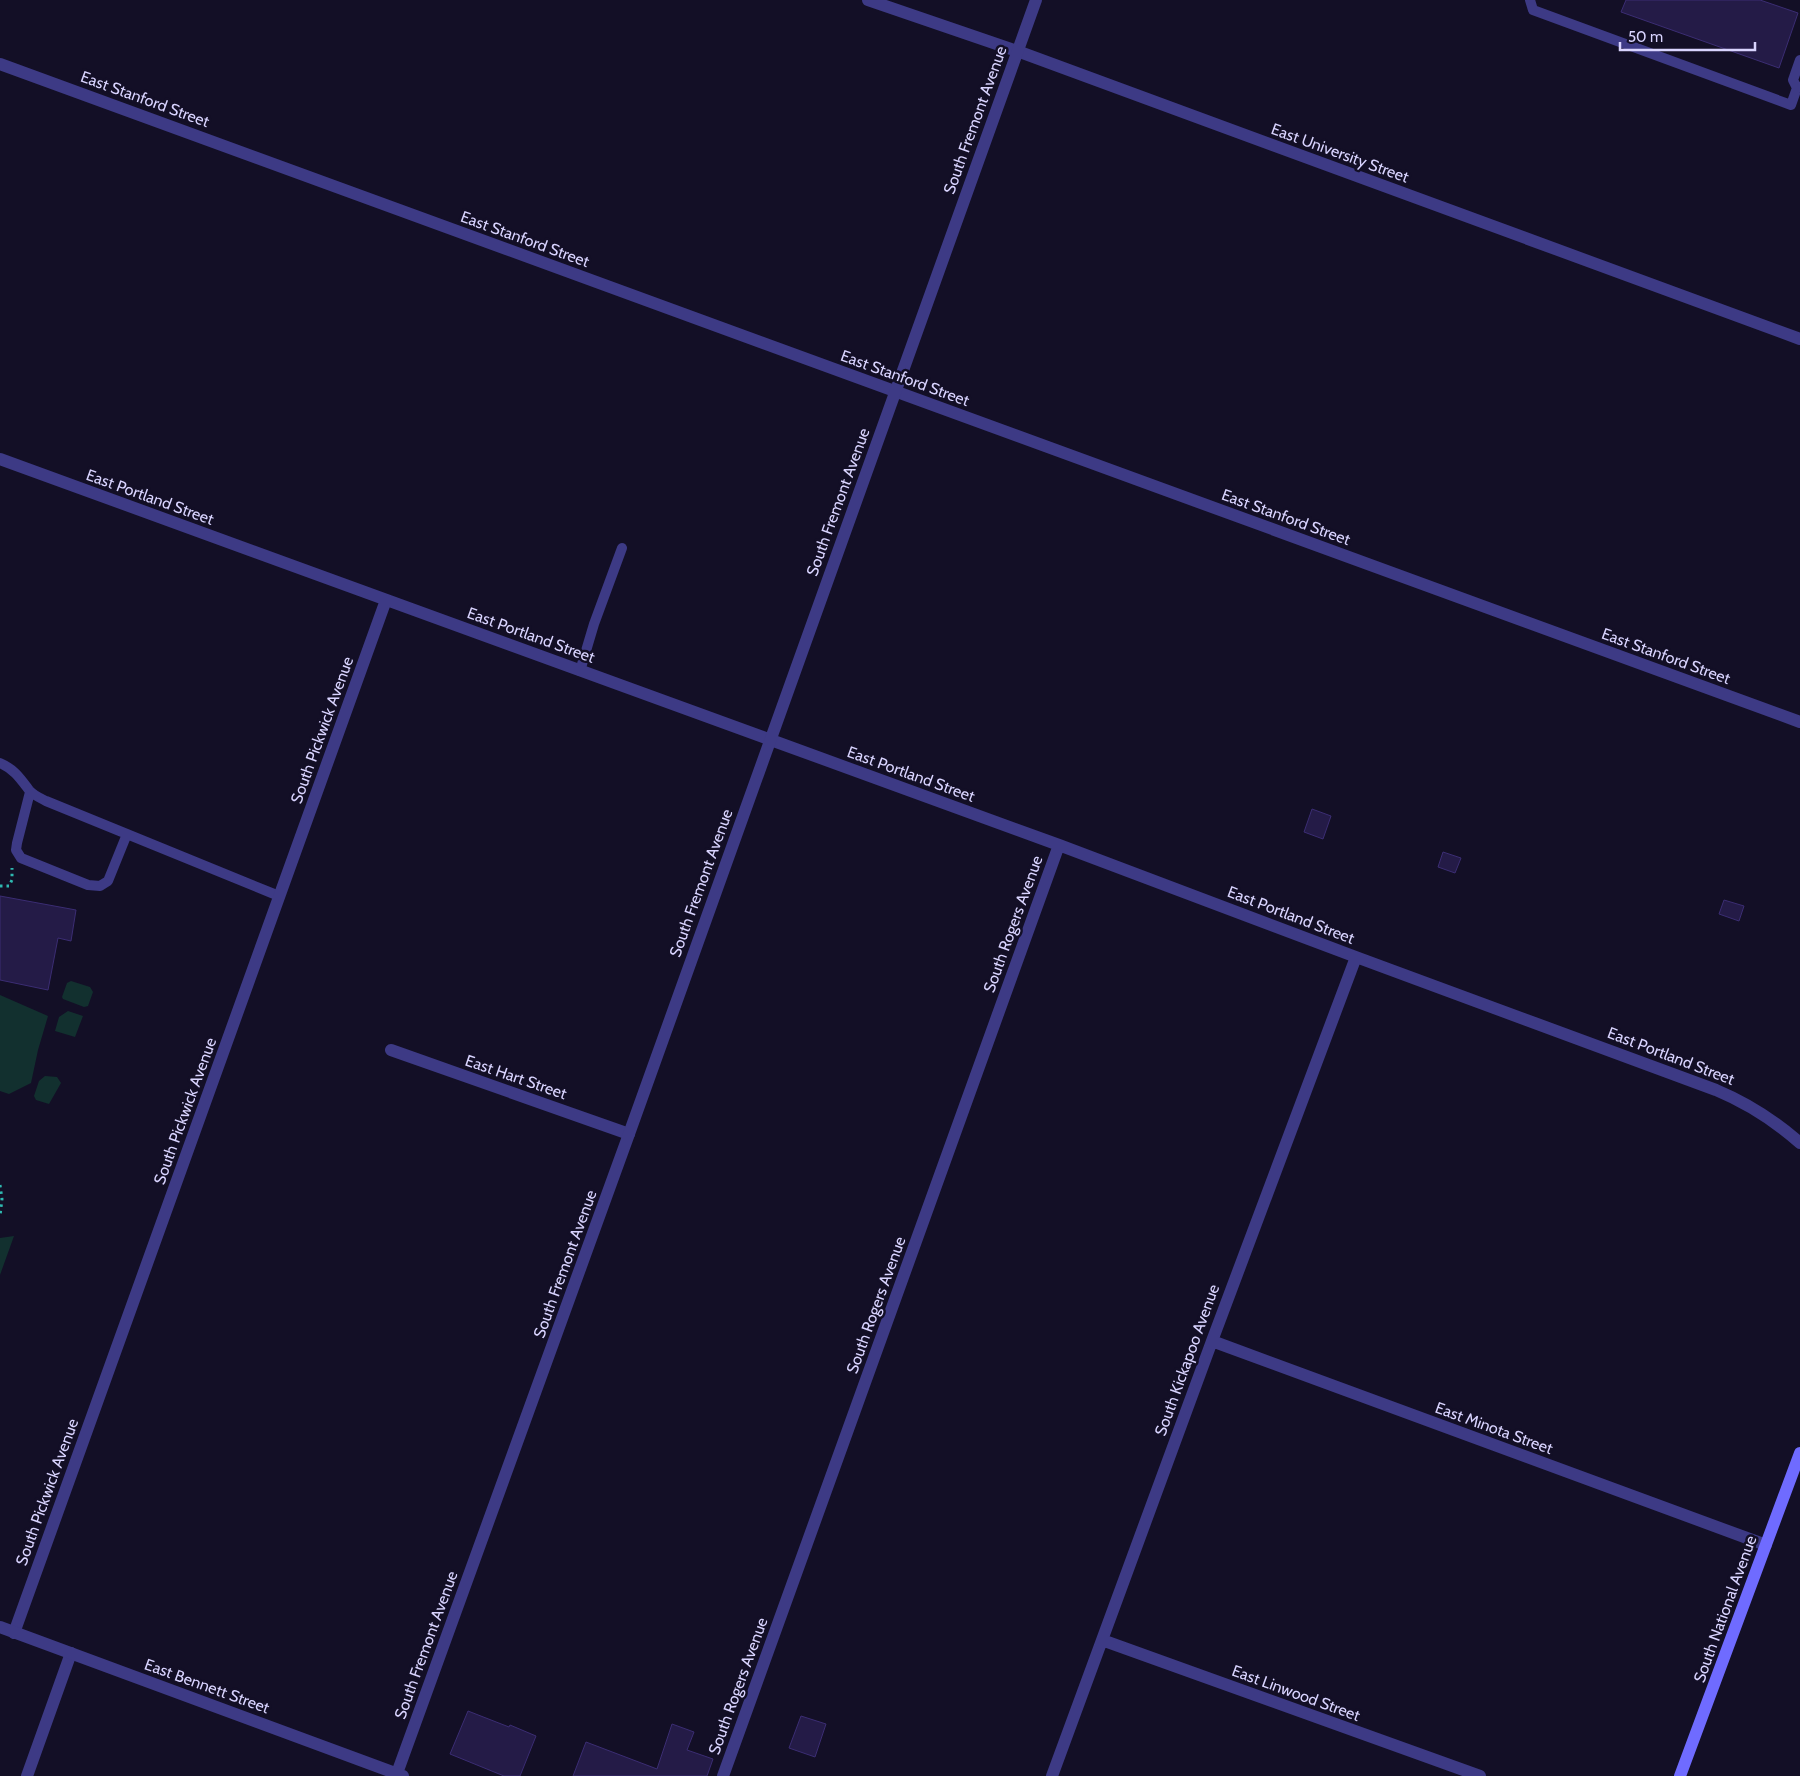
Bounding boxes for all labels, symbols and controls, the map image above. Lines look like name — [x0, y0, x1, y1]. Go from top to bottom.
scale bar — [1620, 20, 1755, 52]
text: 50 m — [1628, 28, 1663, 46]
street label: South Fremont Avenue — [939, 43, 1011, 197]
street label: East Stanford Street — [78, 67, 213, 131]
street label: East University Street — [1269, 119, 1412, 187]
street label: East Stanford Street — [458, 207, 593, 271]
street label: East Stanford Street — [838, 346, 973, 410]
street label: South Fremont Avenue — [802, 425, 874, 579]
street label: East Portland Street — [84, 465, 217, 529]
street label: East Stanford Street — [1219, 485, 1354, 549]
street label: East Portland Street — [465, 603, 598, 667]
street label: East Stanford Street — [1599, 624, 1734, 688]
street label: South Pickwick Avenue — [287, 654, 357, 806]
street label: East Portland Street — [845, 742, 978, 806]
street label: South Fremont Avenue — [665, 806, 737, 960]
street label: South Rogers Avenue — [979, 853, 1047, 995]
street label: East Portland Street — [1225, 882, 1358, 948]
street label: East Portland Street — [1605, 1023, 1738, 1089]
street label: South Pickwick Avenue — [150, 1035, 220, 1187]
street label: East Hart Street — [463, 1051, 570, 1103]
street label: South Fremont Avenue — [529, 1187, 601, 1341]
street label: South Rogers Avenue — [842, 1234, 910, 1376]
street label: South Kickapoo Avenue — [1151, 1282, 1223, 1438]
street label: East Minota Street — [1433, 1398, 1556, 1458]
street label: South Pickwick Avenue — [12, 1416, 82, 1568]
street label: South National Avenue — [1690, 1533, 1760, 1685]
street label: South Fremont Avenue — [390, 1568, 462, 1722]
street label: South Rogers Avenue — [704, 1615, 772, 1757]
street label: East Bennett Street — [142, 1655, 273, 1718]
street label: East Linwood Street — [1229, 1661, 1363, 1725]

